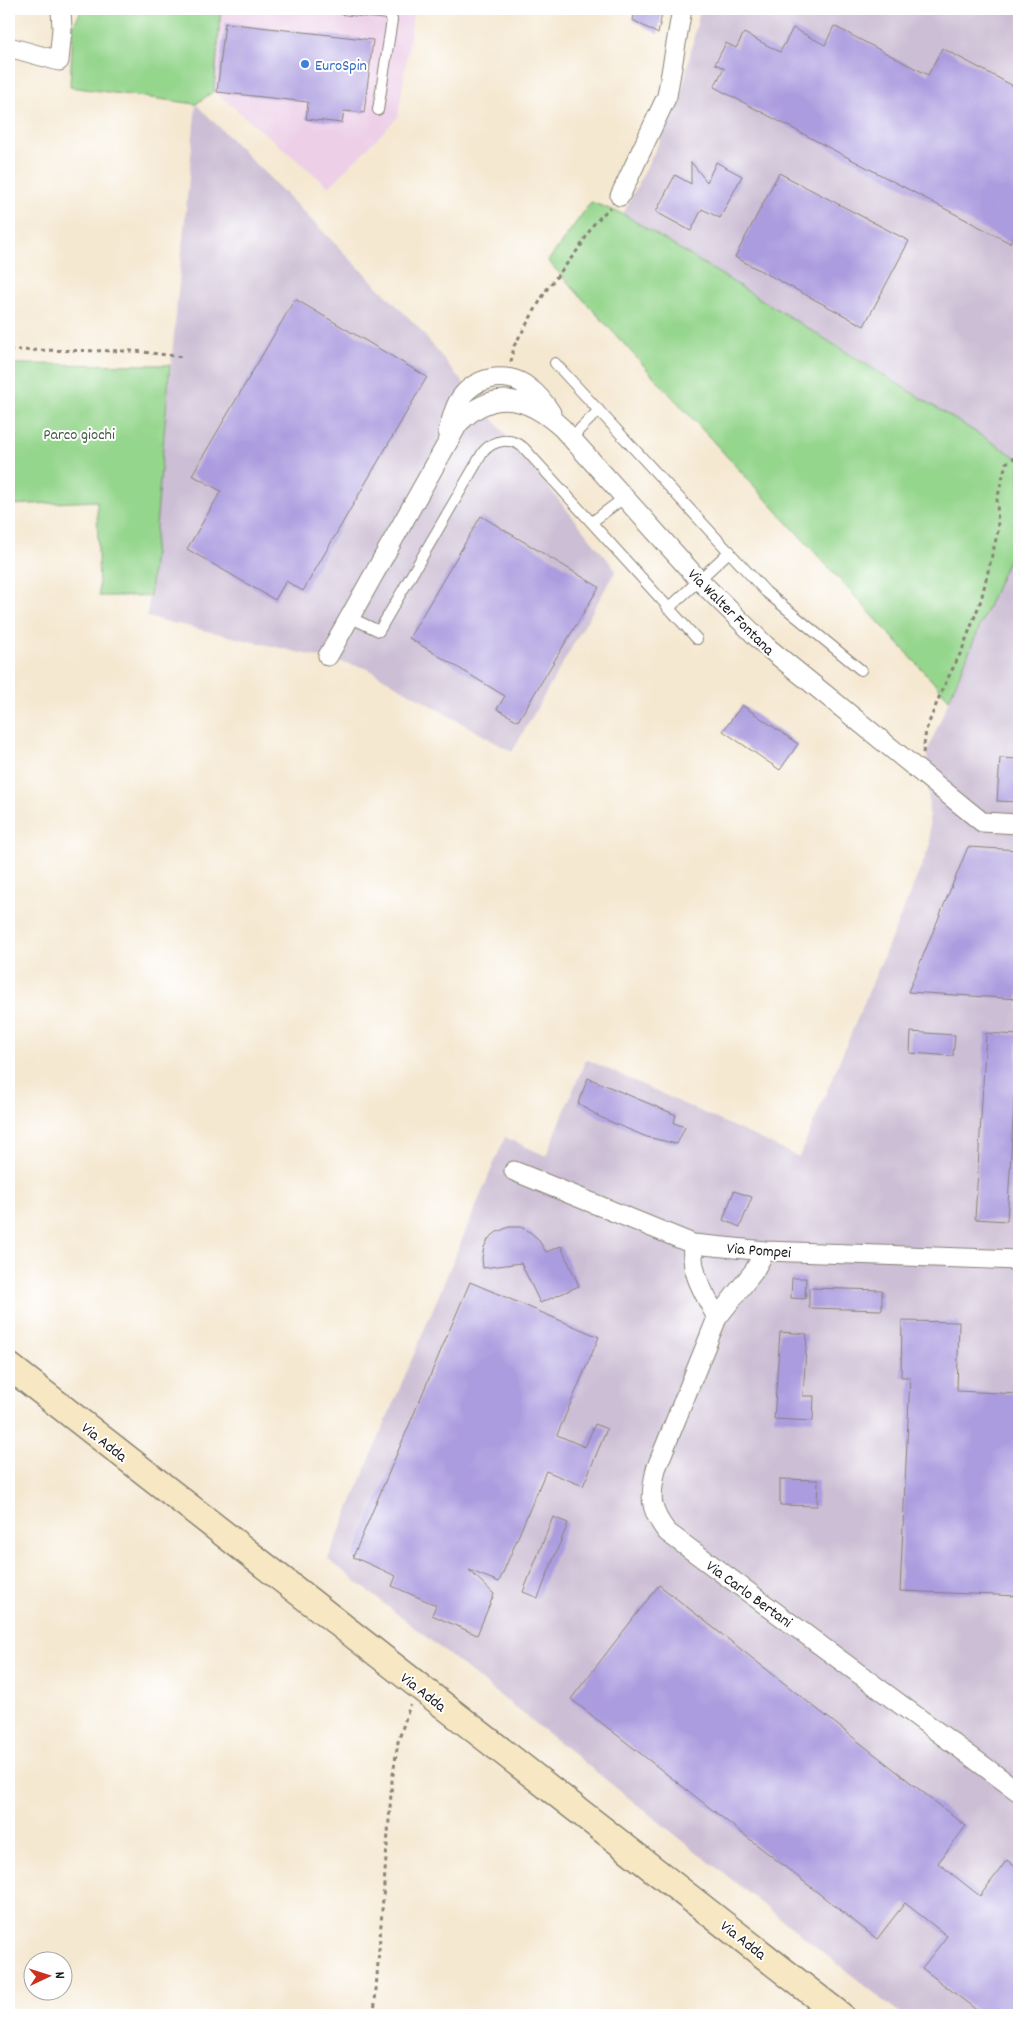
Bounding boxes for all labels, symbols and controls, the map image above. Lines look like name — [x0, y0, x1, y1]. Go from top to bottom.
place label: EuroSpin — [315, 55, 367, 78]
marker: EuroSpin — [299, 58, 311, 70]
park label: Parco giochi — [43, 424, 115, 447]
street label: Via Walter Fontana — [682, 564, 779, 662]
street label: Via Pompei — [726, 1238, 792, 1265]
street label: Via Adda — [75, 1418, 132, 1469]
street label: Via Carlo Bertani — [700, 1556, 797, 1634]
street label: Via Adda — [394, 1668, 451, 1719]
street label: Via Adda — [714, 1916, 771, 1967]
north arrow — [22, 1952, 72, 2002]
text: N — [49, 1971, 69, 1979]

